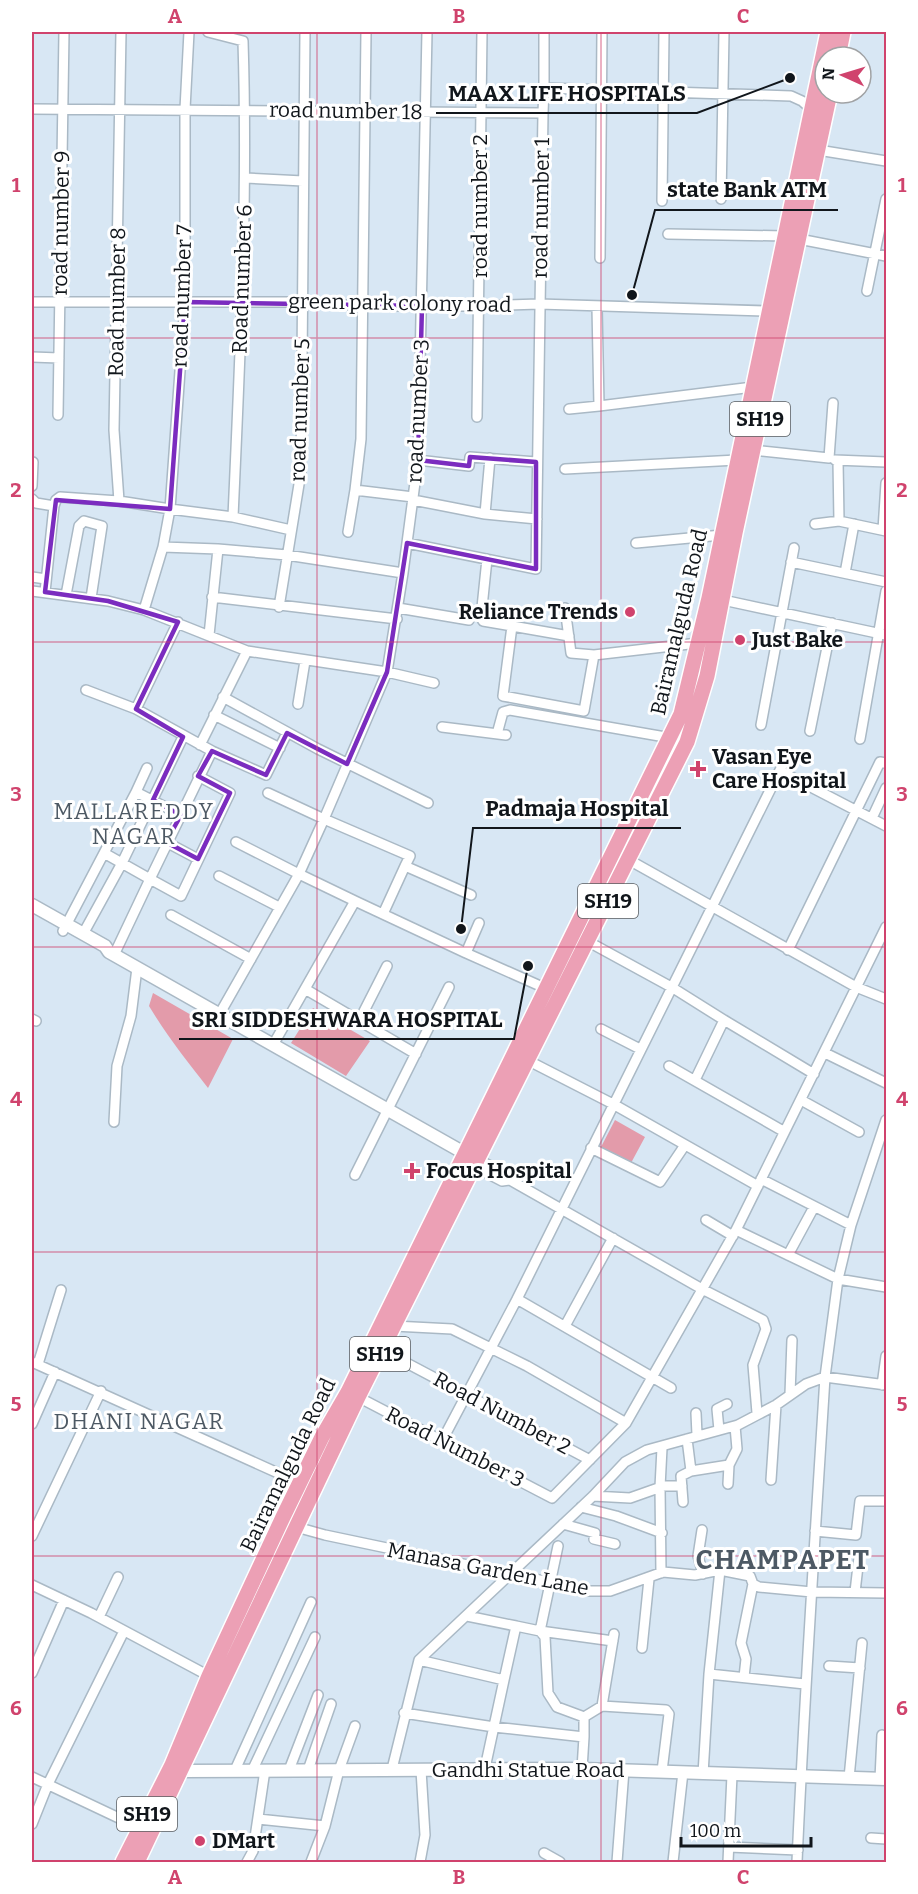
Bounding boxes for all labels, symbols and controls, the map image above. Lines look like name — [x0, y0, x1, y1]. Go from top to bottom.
text: A — [168, 4, 183, 28]
text: B — [453, 4, 466, 28]
text: C — [737, 4, 749, 28]
north arrow — [813, 45, 873, 105]
text: N — [819, 67, 838, 81]
callout: MAAX LIFE HOSPITALS — [436, 73, 697, 113]
text: MAAX LIFE HOSPITALS — [448, 80, 686, 107]
street label: road number 18 — [269, 97, 423, 125]
street label: road number 2 — [467, 134, 493, 278]
street label: road number 1 — [527, 137, 555, 279]
street label: road number 9 — [47, 150, 75, 296]
callout: state Bank ATM — [655, 170, 838, 210]
text: 1 — [12, 173, 21, 197]
text: 1 — [898, 173, 907, 197]
text: state Bank ATM — [667, 176, 827, 203]
street label: Road number 6 — [226, 204, 258, 354]
street label: road number 7 — [167, 224, 198, 368]
street label: Road number 8 — [103, 227, 131, 377]
street label: green park colony road — [288, 288, 512, 318]
street label: road number 5 — [285, 338, 315, 482]
street label: road number 3 — [401, 338, 435, 484]
road number: SH19 — [730, 402, 790, 436]
text: 2 — [10, 478, 22, 502]
text: 2 — [896, 478, 908, 502]
street label: Bairamalguda Road — [645, 526, 713, 718]
place label: Reliance Trends — [458, 599, 618, 625]
marker: Reliance Trends — [623, 605, 637, 619]
place label: Just Bake — [751, 627, 843, 653]
marker: Just Bake — [733, 633, 747, 647]
place label: Vasan Eye Care Hospital — [712, 744, 847, 794]
marker: Vasan Eye Care Hospital — [689, 760, 707, 778]
text: 3 — [10, 782, 22, 806]
text: 3 — [896, 782, 908, 806]
callout: Padmaja Hospital — [473, 788, 681, 828]
text: Padmaja Hospital — [485, 795, 669, 822]
district label: MALLAREDDY NAGAR — [54, 798, 214, 850]
road number: SH19 — [578, 884, 638, 918]
callout: SRI SIDDESHWARA HOSPITAL — [179, 999, 514, 1039]
text: SRI SIDDESHWARA HOSPITAL — [191, 1006, 503, 1033]
text: 4 — [10, 1087, 22, 1111]
text: 4 — [896, 1087, 908, 1111]
place label: Focus Hospital — [426, 1158, 572, 1184]
marker: Focus Hospital — [403, 1162, 421, 1180]
road number: SH19 — [350, 1337, 410, 1371]
street label: Road Number 2 — [429, 1366, 575, 1460]
street label: Bairamalguda Road — [235, 1374, 341, 1556]
text: 5 — [11, 1392, 22, 1416]
text: 5 — [897, 1392, 908, 1416]
street label: Road Number 3 — [381, 1401, 529, 1493]
district label: DHANI NAGAR — [54, 1408, 224, 1435]
street label: Manasa Garden Lane — [385, 1537, 591, 1601]
district label: CHAMPAPET — [695, 1544, 871, 1576]
text: 6 — [10, 1696, 22, 1720]
text: 6 — [896, 1696, 908, 1720]
street label: Gandhi Statue Road — [432, 1757, 624, 1783]
road number: SH19 — [117, 1797, 177, 1831]
scale bar — [681, 1810, 812, 1848]
text: 100 m — [690, 1820, 741, 1842]
place label: DMart — [212, 1828, 276, 1854]
marker: DMart — [193, 1834, 207, 1848]
text: A — [168, 1865, 183, 1889]
text: B — [453, 1865, 466, 1889]
text: C — [737, 1865, 749, 1889]

